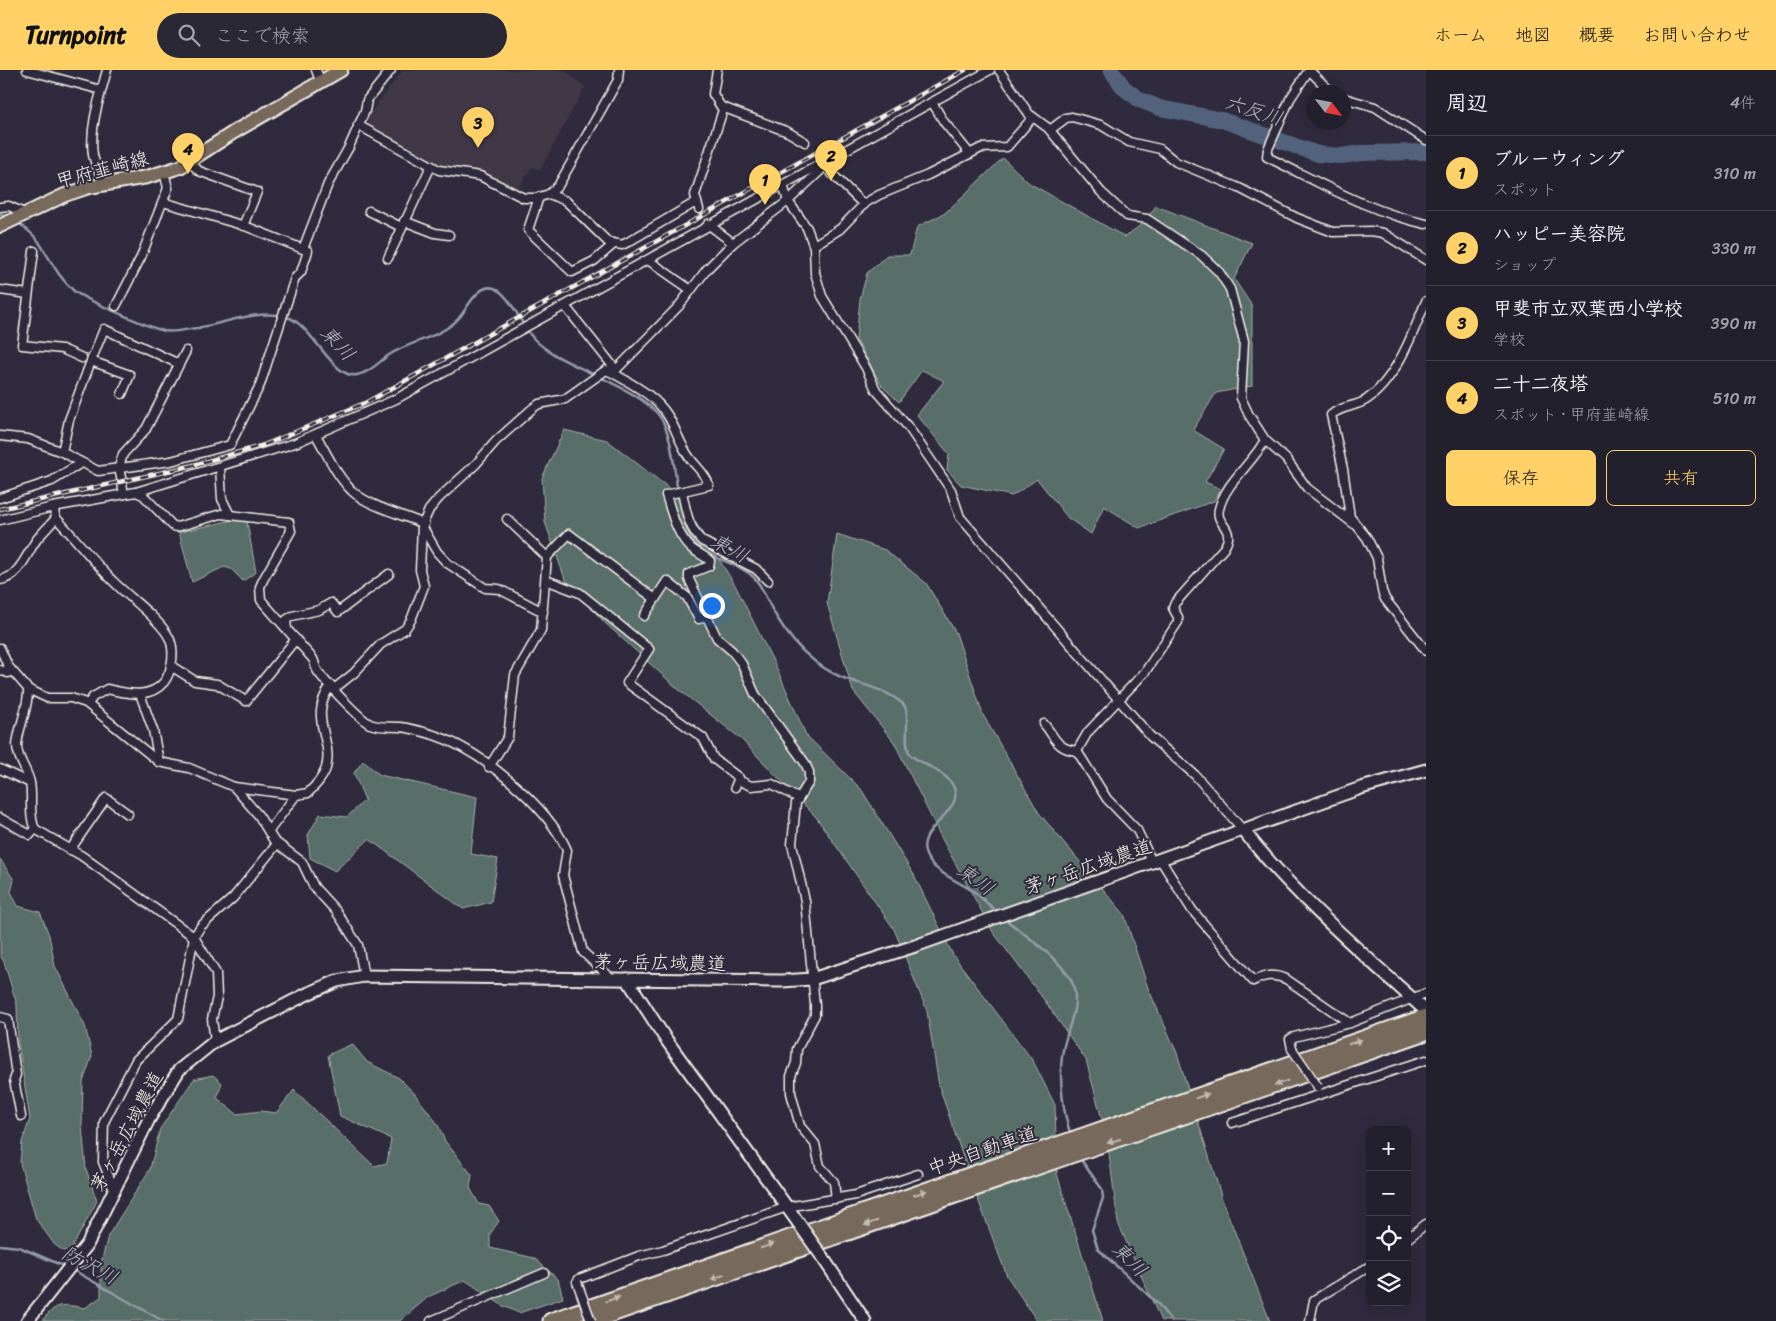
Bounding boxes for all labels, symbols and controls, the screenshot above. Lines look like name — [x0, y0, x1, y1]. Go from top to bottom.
search box — [157, 13, 507, 58]
text: Turnpoint — [25, 14, 127, 56]
text: ここで検索 — [215, 19, 310, 52]
text: ホーム — [1434, 19, 1487, 51]
text: 地図 — [1515, 19, 1551, 51]
text: 概要 — [1579, 19, 1615, 51]
text: お問い合わせ — [1643, 19, 1751, 51]
icon: search — [175, 21, 203, 49]
text: 周辺 — [1446, 84, 1488, 122]
water label: 六反川 — [1220, 85, 1288, 136]
north arrow — [1306, 85, 1351, 130]
text: 4件 — [1730, 88, 1756, 117]
pin: 3 — [462, 107, 494, 148]
pin: 4 — [172, 133, 204, 174]
pin: 2 — [815, 140, 847, 181]
street label: 甲府韮崎線 — [52, 141, 152, 198]
text: ブルーウィング — [1493, 142, 1624, 175]
text: 1 — [1459, 159, 1465, 188]
text: 310 m — [1714, 159, 1756, 188]
pin: 1 — [749, 164, 781, 205]
text: スポット — [1493, 175, 1557, 204]
text: ハッピー美容院 — [1493, 217, 1625, 250]
text: 2 — [1457, 234, 1467, 263]
text: 330 m — [1712, 234, 1756, 263]
text: ショップ — [1493, 250, 1556, 279]
text: 甲斐市立双葉西小学校 — [1493, 292, 1683, 325]
text: 3 — [1458, 309, 1466, 338]
text: 390 m — [1711, 309, 1756, 338]
water label: 東川 — [311, 317, 364, 370]
text: 学校 — [1493, 325, 1525, 354]
text: 二十二夜塔 — [1493, 367, 1588, 400]
text: 4 — [1457, 384, 1467, 413]
text: 510 m — [1713, 384, 1756, 413]
text: スポット · 甲府韮崎線 — [1493, 400, 1650, 429]
button: 保存 — [1446, 450, 1596, 506]
button: 共有 — [1606, 450, 1756, 506]
water label: 東川 — [704, 523, 756, 573]
your location — [699, 593, 725, 619]
street label: 茅ヶ岳広域農道 — [1020, 829, 1156, 904]
water label: 東川 — [949, 853, 1002, 905]
street label: 茅ヶ岳広域農道 — [593, 945, 727, 980]
one-way arrow — [1348, 1038, 1363, 1046]
street label: 茅ヶ岳広域農道 — [81, 1065, 172, 1198]
one-way arrow — [1273, 1079, 1288, 1087]
one-way arrow — [1194, 1092, 1209, 1099]
street label: 中央自動車道 — [923, 1116, 1041, 1185]
map controls — [1366, 1126, 1411, 1306]
button: + — [1366, 1126, 1411, 1171]
one-way arrow — [1106, 1137, 1121, 1145]
button: − — [1366, 1171, 1411, 1216]
one-way arrow — [913, 1188, 928, 1196]
button: locate — [1366, 1216, 1411, 1261]
one-way arrow — [864, 1220, 879, 1228]
water label: 東川 — [1103, 1233, 1156, 1286]
water label: 防沢川 — [55, 1236, 124, 1295]
one-way arrow — [760, 1242, 775, 1250]
button: layers — [1366, 1261, 1411, 1306]
one-way arrow — [710, 1273, 725, 1281]
one-way arrow — [606, 1295, 621, 1303]

